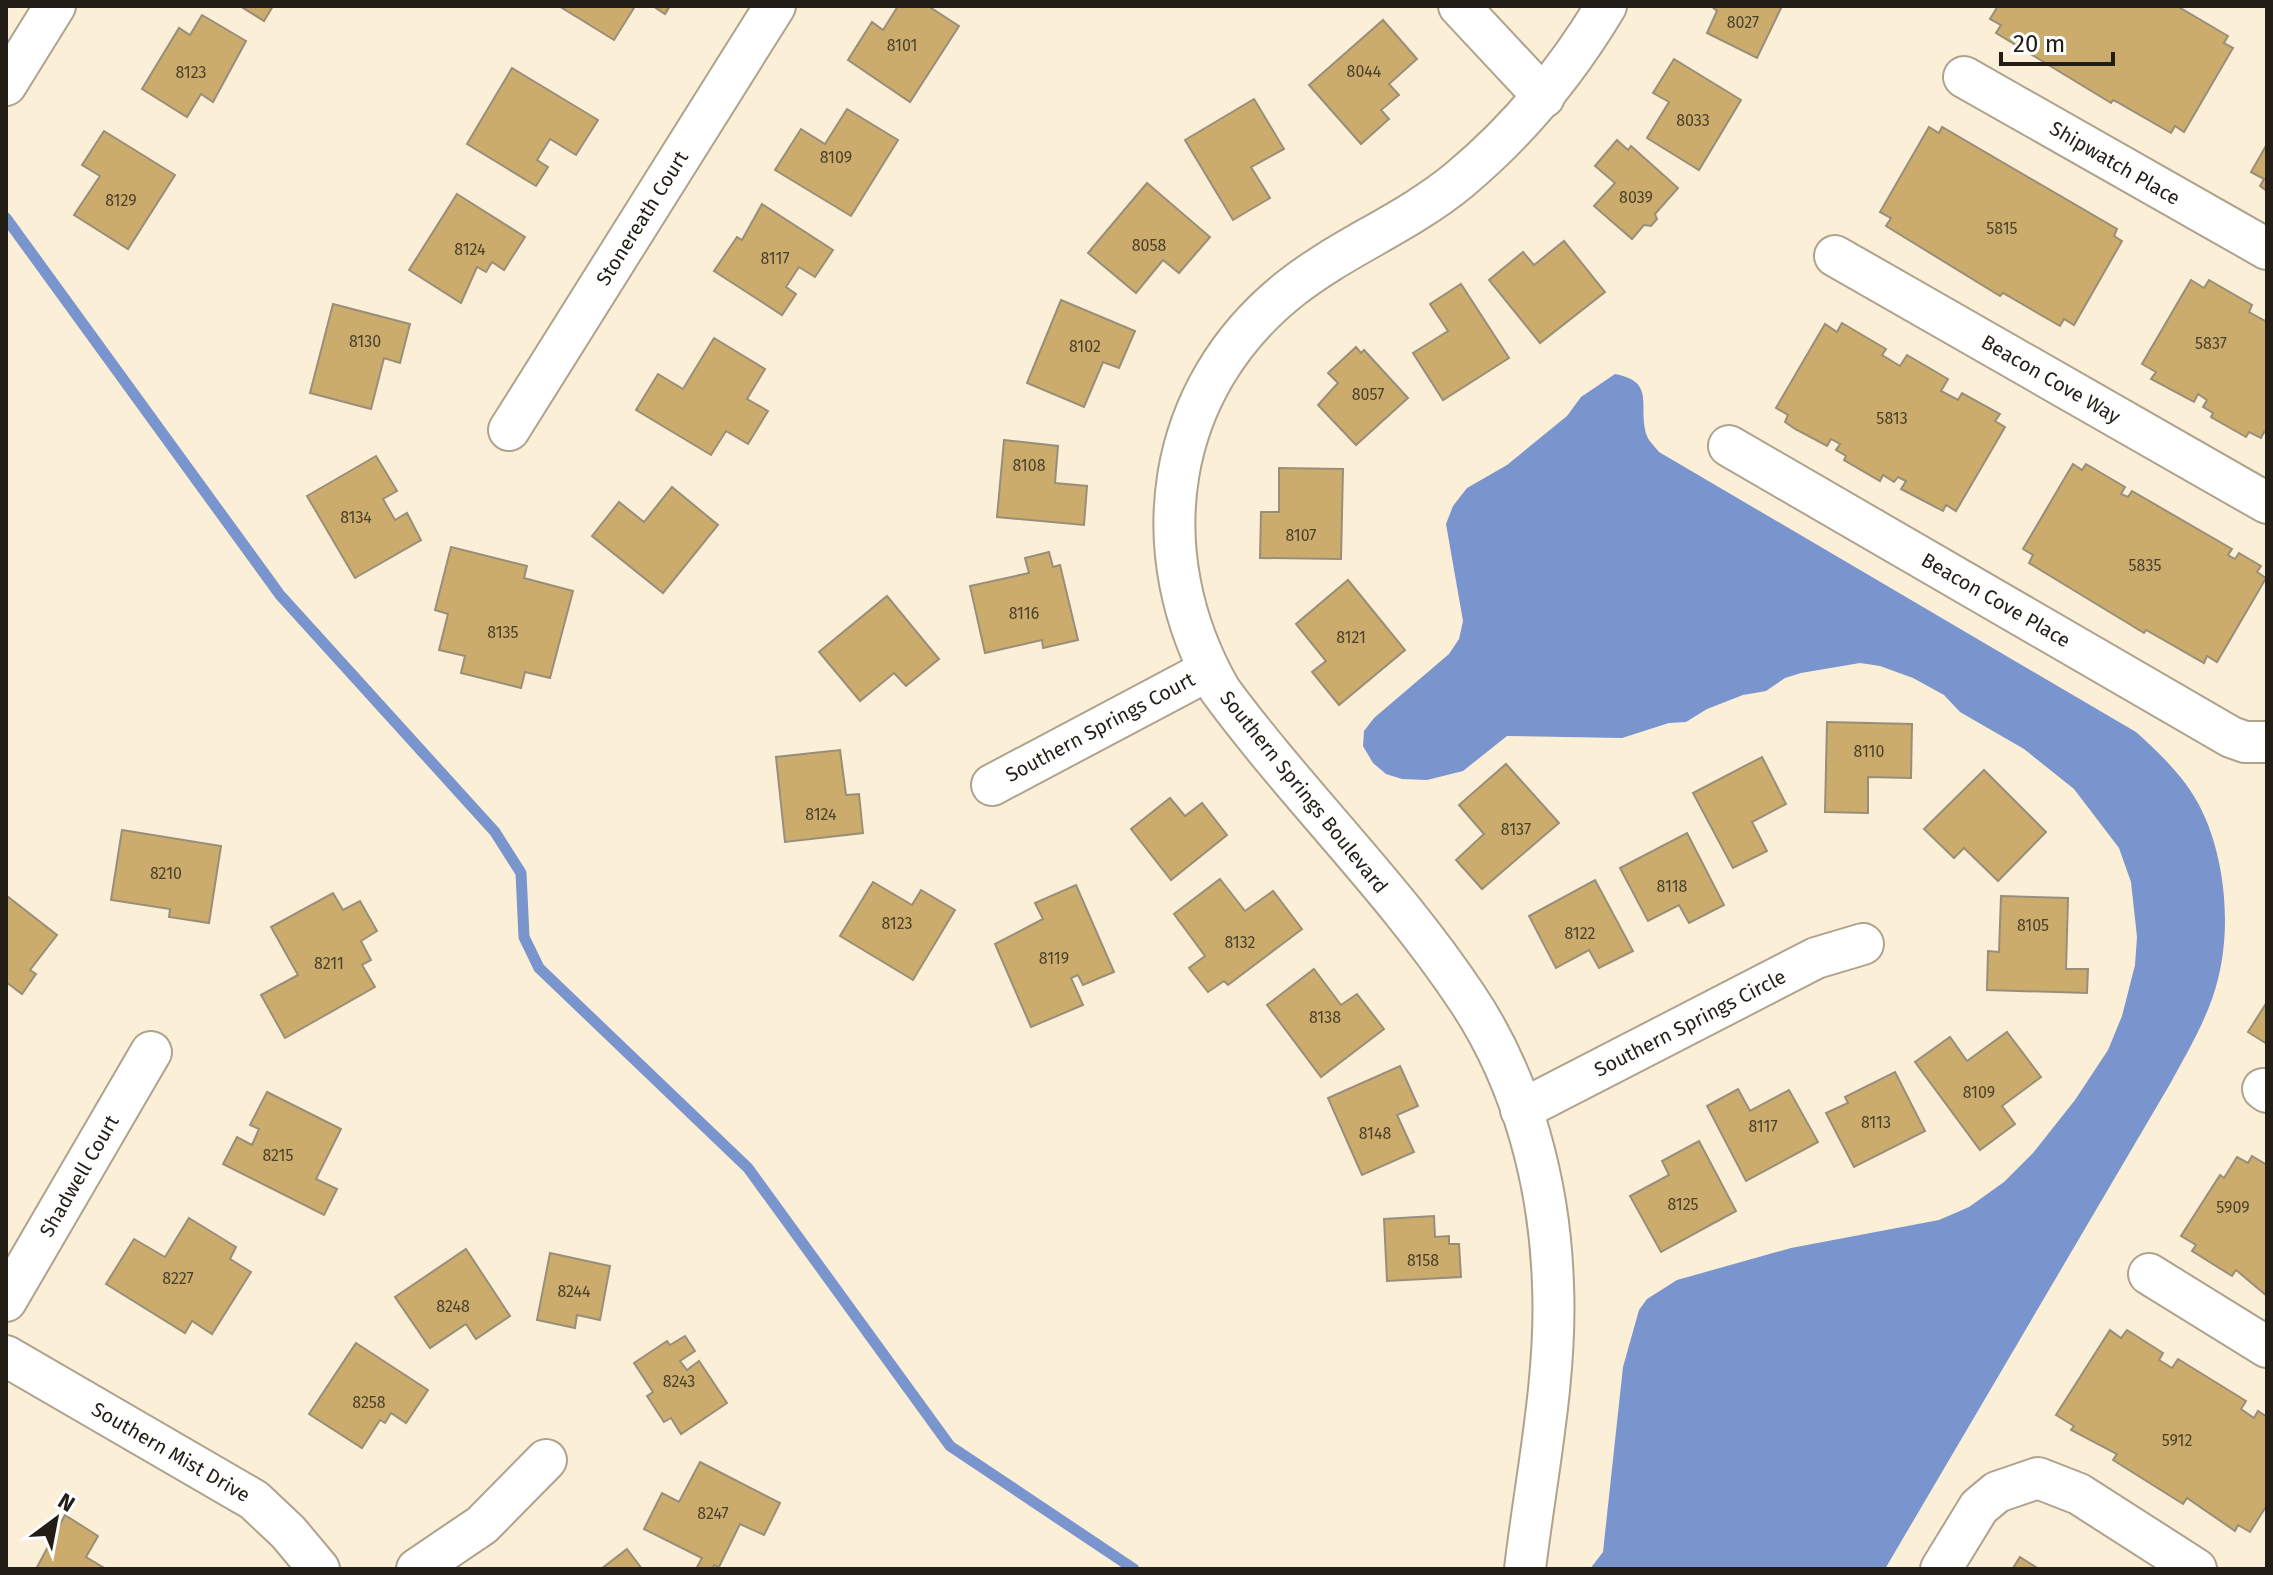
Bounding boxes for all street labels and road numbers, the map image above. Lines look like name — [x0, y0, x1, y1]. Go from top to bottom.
street label: Shipwatch Place — [2045, 116, 2185, 210]
street label: Stonereath Court — [591, 146, 693, 290]
street label: Beacon Cove Way — [1977, 330, 2125, 429]
street label: Beacon Cove Place — [1917, 548, 2075, 652]
street label: Southern Springs Court — [1001, 667, 1199, 787]
street label: Southern Springs Boulevard — [1215, 686, 1393, 898]
street label: Southern Springs Circle — [1590, 964, 1790, 1082]
street label: Shadwell Court — [34, 1110, 124, 1241]
street label: Southern Mist Drive — [88, 1397, 254, 1507]

